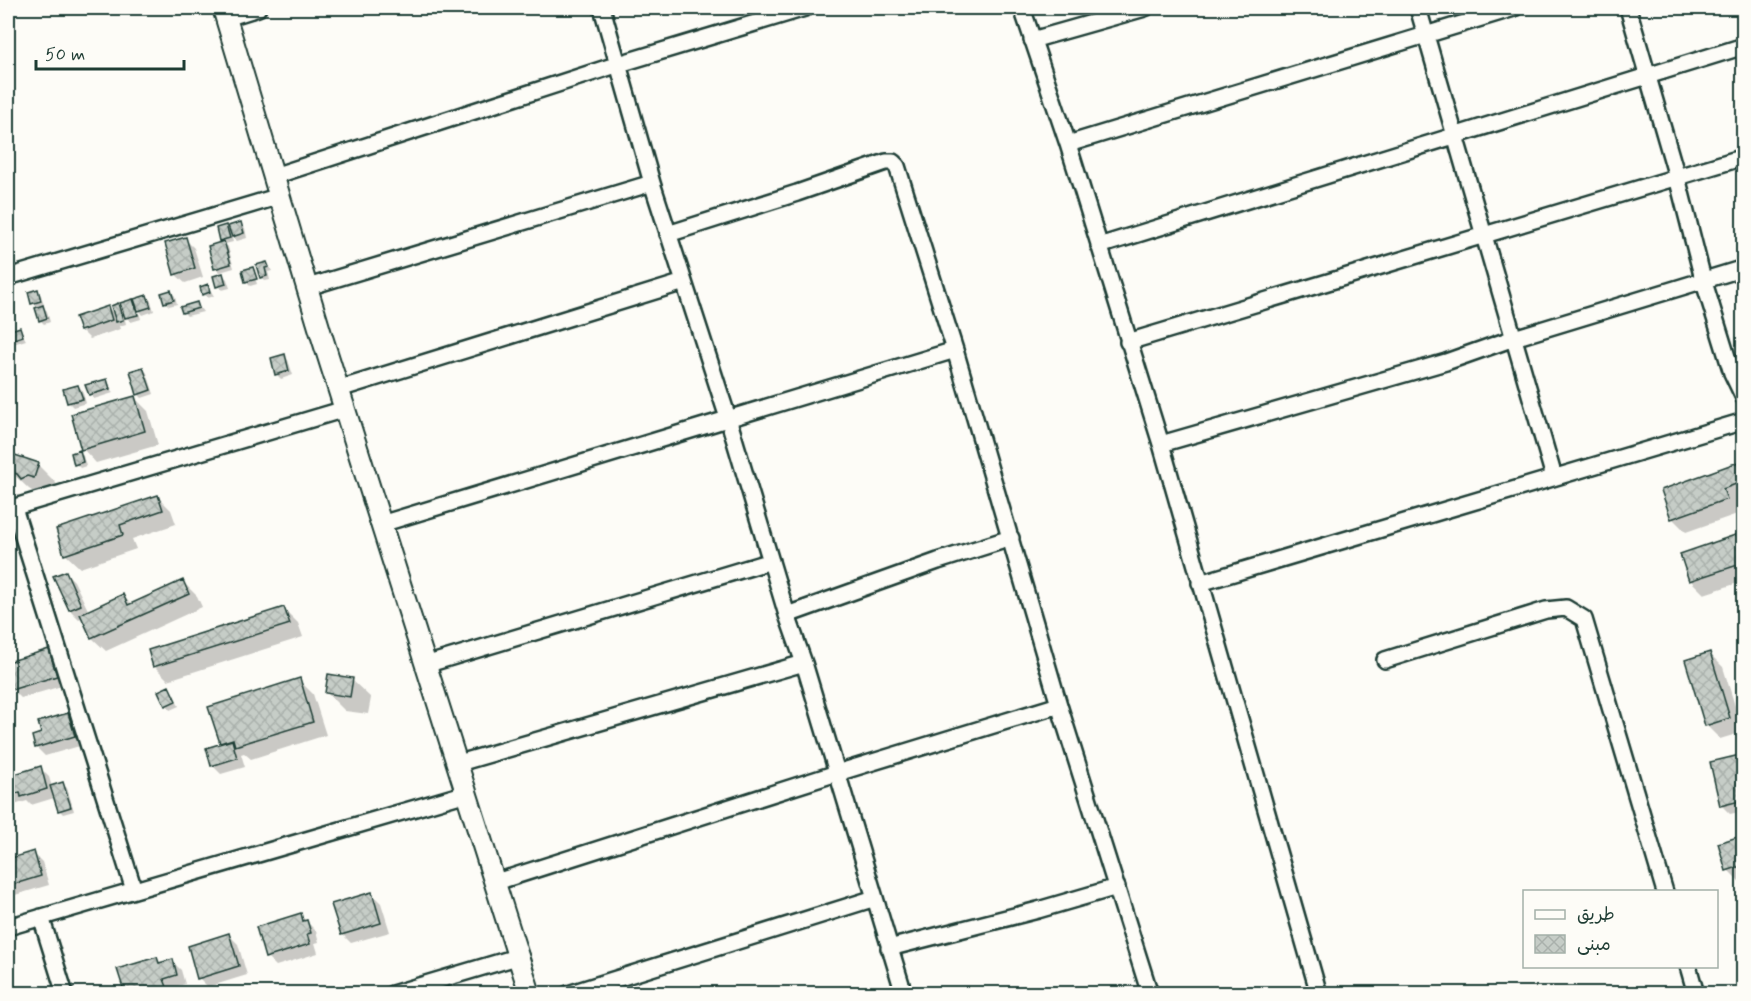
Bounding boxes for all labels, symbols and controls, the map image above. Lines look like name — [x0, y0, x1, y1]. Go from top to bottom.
scale bar — [36, 33, 184, 71]
text: 50 m — [45, 43, 85, 67]
legend — [1523, 890, 1718, 968]
text: طريق — [1577, 903, 1615, 927]
text: مبنى — [1577, 933, 1611, 957]

